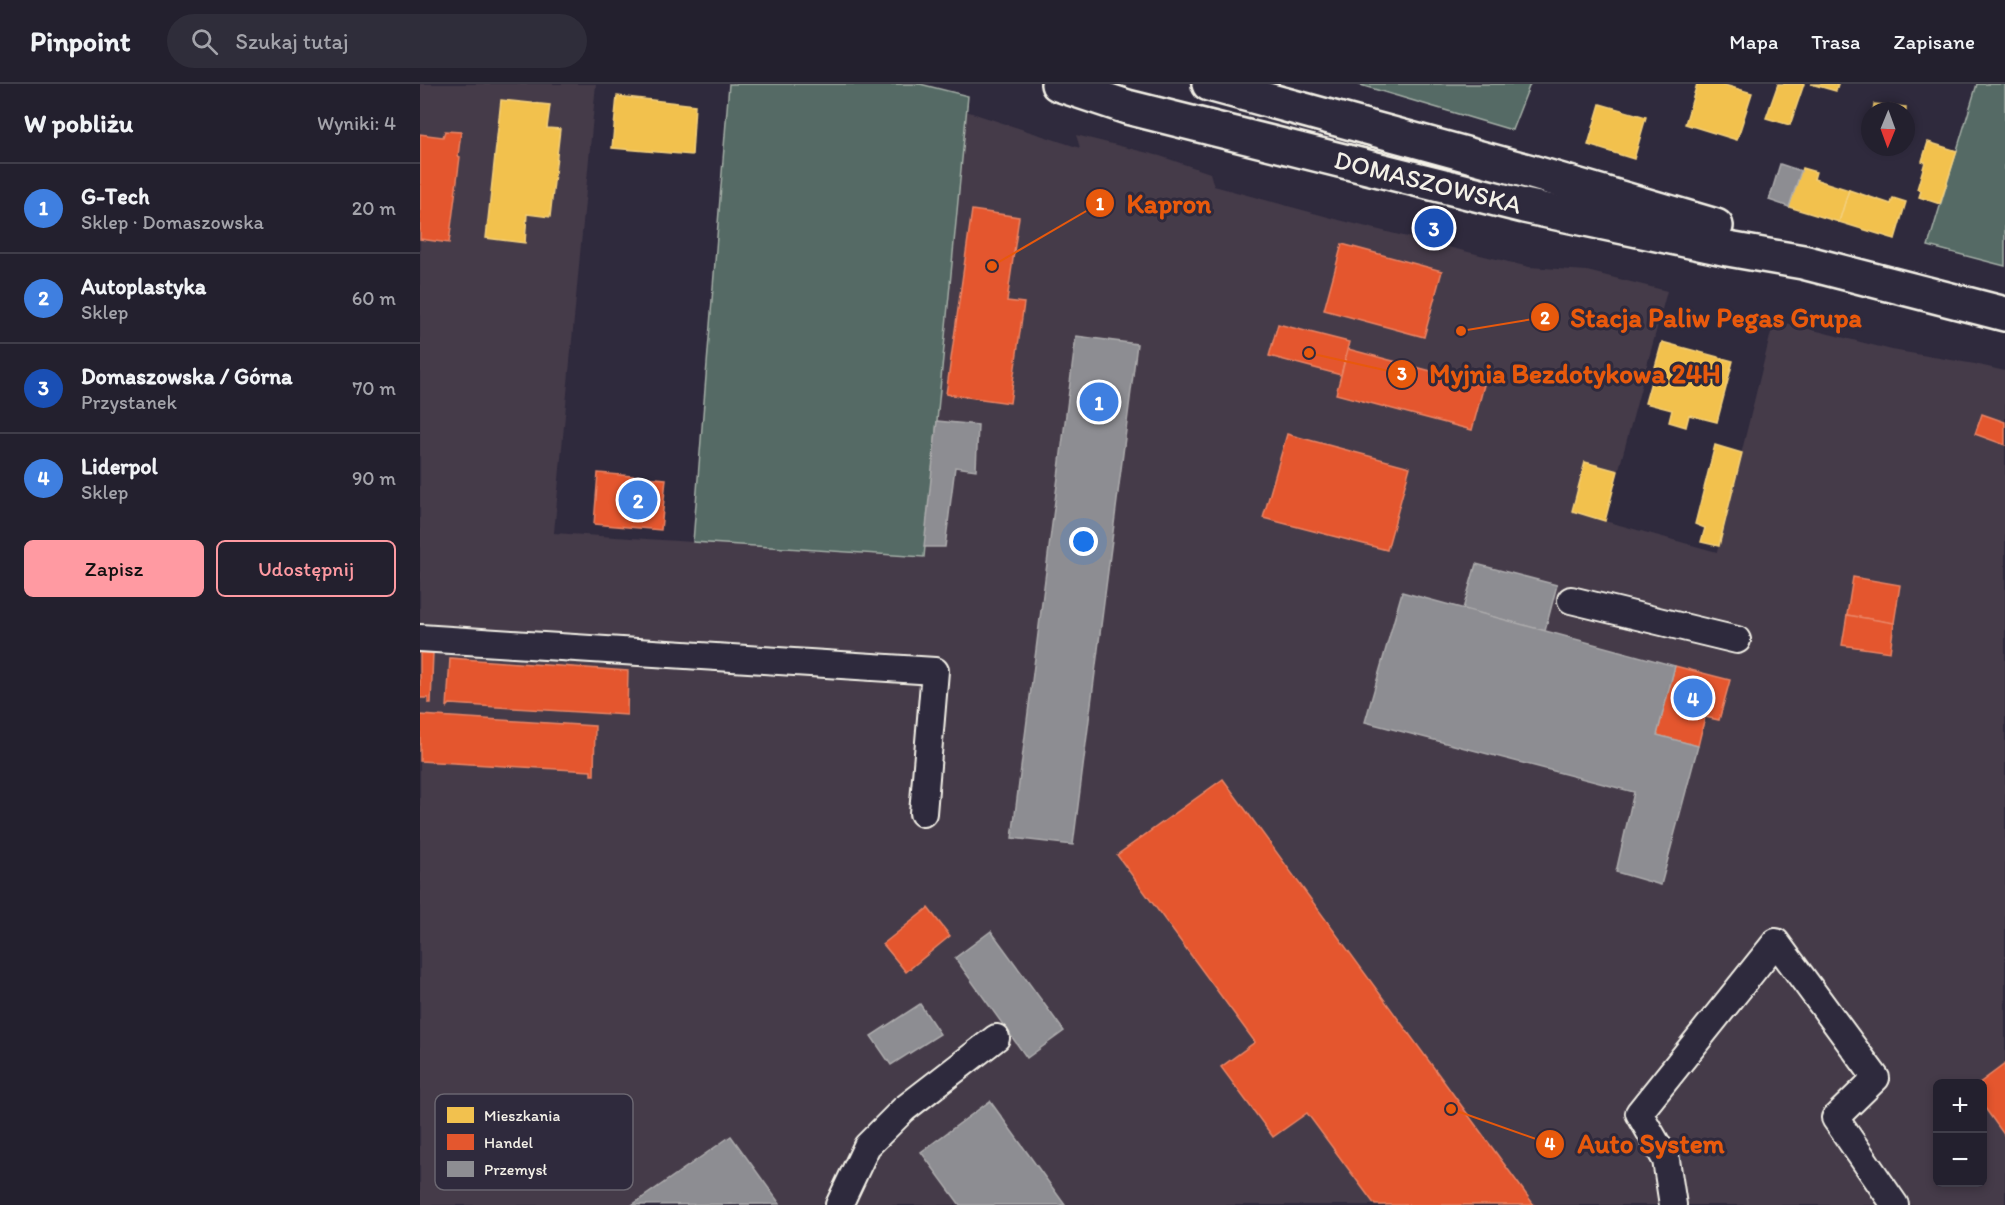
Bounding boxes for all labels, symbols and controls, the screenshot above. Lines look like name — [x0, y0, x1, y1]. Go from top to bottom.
search box — [167, 14, 587, 68]
text: Pinpoint — [30, 24, 131, 58]
icon: search — [188, 25, 221, 58]
text: Szukaj tutaj — [236, 28, 348, 55]
text: Mapa — [1729, 29, 1778, 54]
text: Trasa — [1811, 29, 1860, 54]
text: Zapisane — [1893, 29, 1975, 54]
north arrow — [1861, 102, 1915, 156]
text: W pobliżu — [24, 107, 133, 139]
text: Wyniki: 4 — [317, 111, 396, 135]
street label: DOMASZOWSKA — [1331, 143, 1525, 221]
callout: Kapron — [1085, 181, 1223, 226]
text: G-Tech — [81, 183, 149, 210]
text: Kapron — [1127, 187, 1212, 220]
text: 1 — [1096, 193, 1105, 215]
text: 1 — [39, 196, 48, 220]
text: 20 m — [352, 196, 396, 220]
pin: 3 — [1414, 206, 1454, 250]
text: Sklep · Domaszowska — [81, 210, 264, 234]
text: Autoplastyka — [81, 273, 206, 300]
text: 2 — [38, 286, 49, 310]
text: 60 m — [352, 286, 396, 310]
callout: Stacja Paliw Pegas Grupa — [1530, 295, 1872, 340]
text: Sklep — [81, 300, 128, 324]
text: Stacja Paliw Pegas Grupa — [1570, 301, 1863, 334]
text: 2 — [1540, 307, 1550, 329]
callout: Myjnia Bezdotykowa 24H — [1387, 351, 1732, 396]
text: Myjnia Bezdotykowa 24H — [1429, 357, 1721, 390]
text: Domaszowska / Górna — [81, 363, 292, 390]
text: 3 — [1397, 363, 1407, 385]
text: 3 — [38, 376, 49, 400]
text: 70 m — [352, 376, 396, 400]
pin: 1 — [1080, 380, 1118, 424]
text: Przystanek — [81, 390, 177, 414]
text: Liderpol — [81, 453, 158, 480]
text: 4 — [37, 466, 50, 490]
text: 90 m — [352, 466, 396, 490]
pin: 2 — [618, 478, 658, 522]
text: Sklep — [81, 480, 128, 504]
your location — [1069, 527, 1098, 556]
button: Zapisz — [24, 540, 204, 597]
button: Udostępnij — [216, 540, 396, 597]
pin: 4 — [1674, 676, 1712, 720]
map controls — [1933, 1079, 1987, 1187]
button: + — [1933, 1079, 1987, 1133]
legend — [435, 1094, 633, 1190]
text: Mieszkania — [484, 1106, 560, 1125]
callout: Auto System — [1535, 1121, 1736, 1166]
text: Auto System — [1577, 1127, 1725, 1160]
text: Handel — [484, 1133, 534, 1152]
text: 4 — [1545, 1133, 1556, 1155]
button: − — [1933, 1133, 1987, 1187]
text: Przemysł — [484, 1160, 547, 1179]

